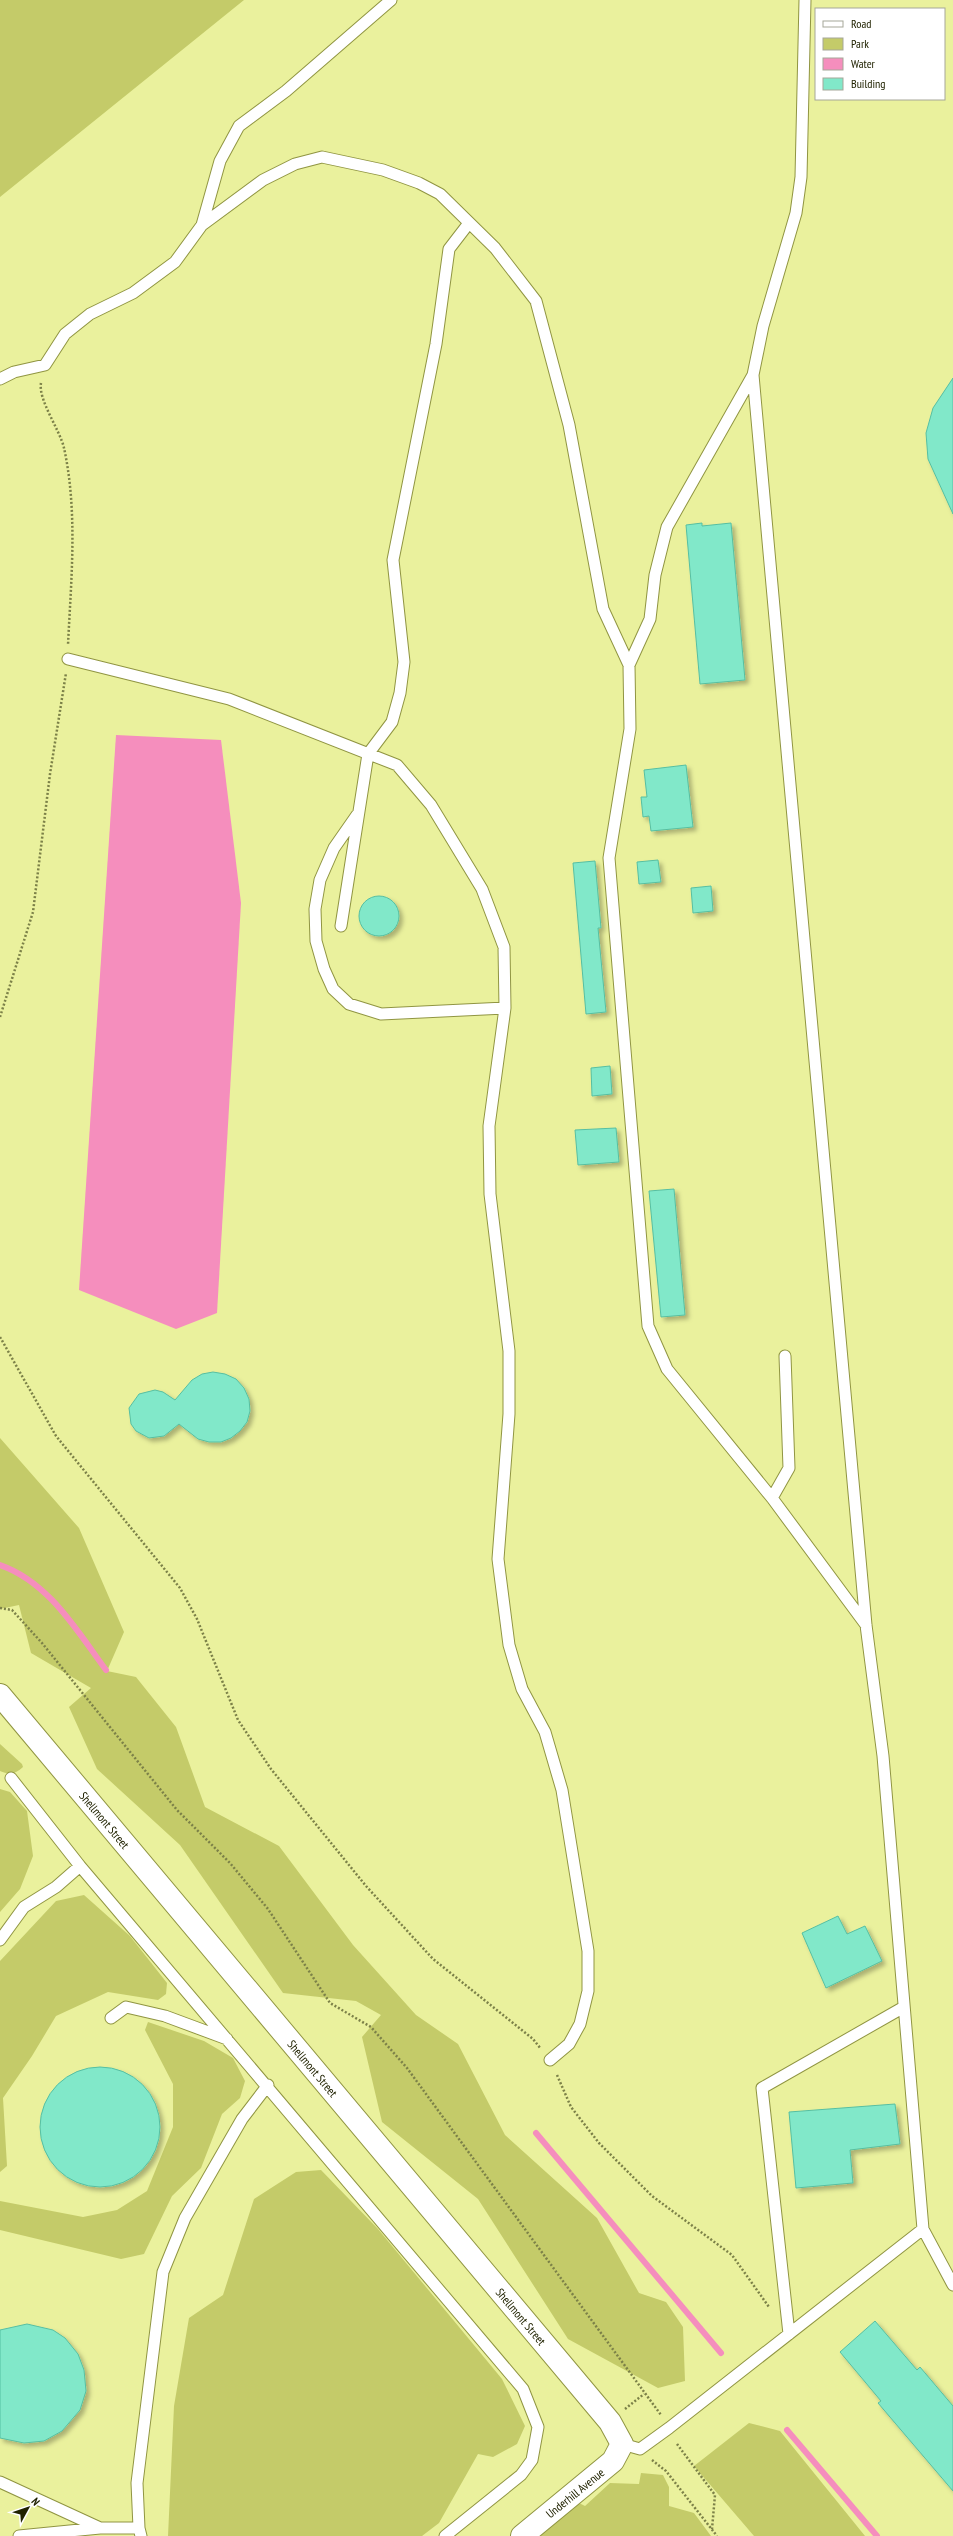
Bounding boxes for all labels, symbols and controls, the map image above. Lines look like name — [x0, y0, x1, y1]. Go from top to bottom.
legend — [815, 8, 945, 100]
text: Road — [851, 16, 871, 31]
text: Park — [851, 36, 869, 51]
text: Water — [851, 56, 876, 71]
text: Building — [851, 76, 886, 91]
street label: Shellmont Street — [77, 1788, 133, 1852]
street label: Shellmont Street — [285, 2036, 342, 2100]
street label: Shellmont Street — [493, 2285, 550, 2348]
street label: Underhill Avenue — [543, 2465, 607, 2521]
north arrow — [8, 2488, 48, 2528]
text: N — [28, 2495, 43, 2508]

